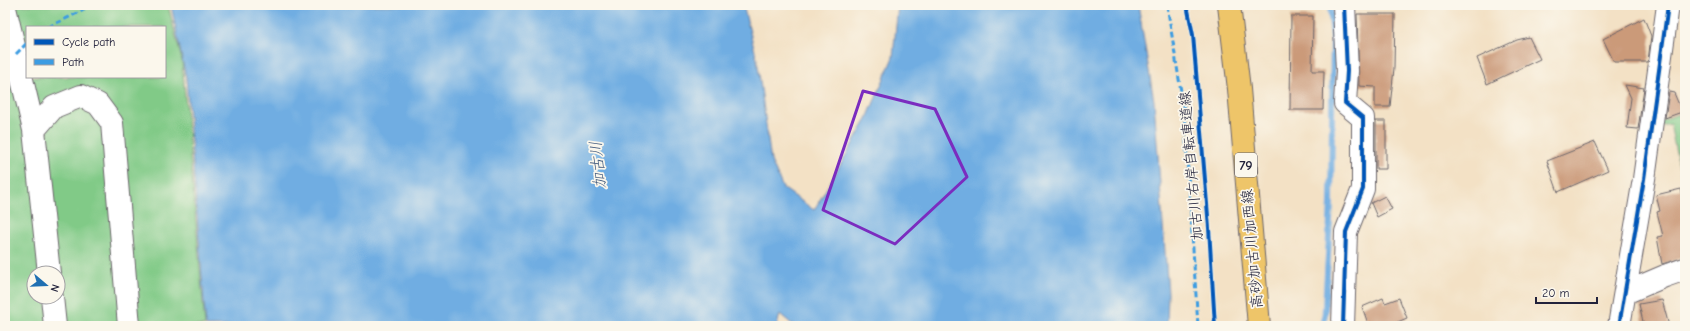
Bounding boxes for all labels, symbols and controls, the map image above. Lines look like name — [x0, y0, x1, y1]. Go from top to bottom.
legend — [26, 26, 166, 78]
text: Cycle path — [62, 35, 115, 49]
text: Path — [62, 55, 84, 69]
street label: 加古川右岸自転車道線 — [1175, 90, 1207, 242]
water label: 加古川 — [587, 140, 609, 190]
road number: 79 — [1235, 153, 1257, 177]
street label: 高砂加古川加西線 — [1238, 188, 1266, 310]
north arrow — [26, 265, 66, 305]
scale bar — [1536, 279, 1597, 305]
text: N — [48, 283, 62, 294]
text: 20 m — [1542, 286, 1570, 300]

